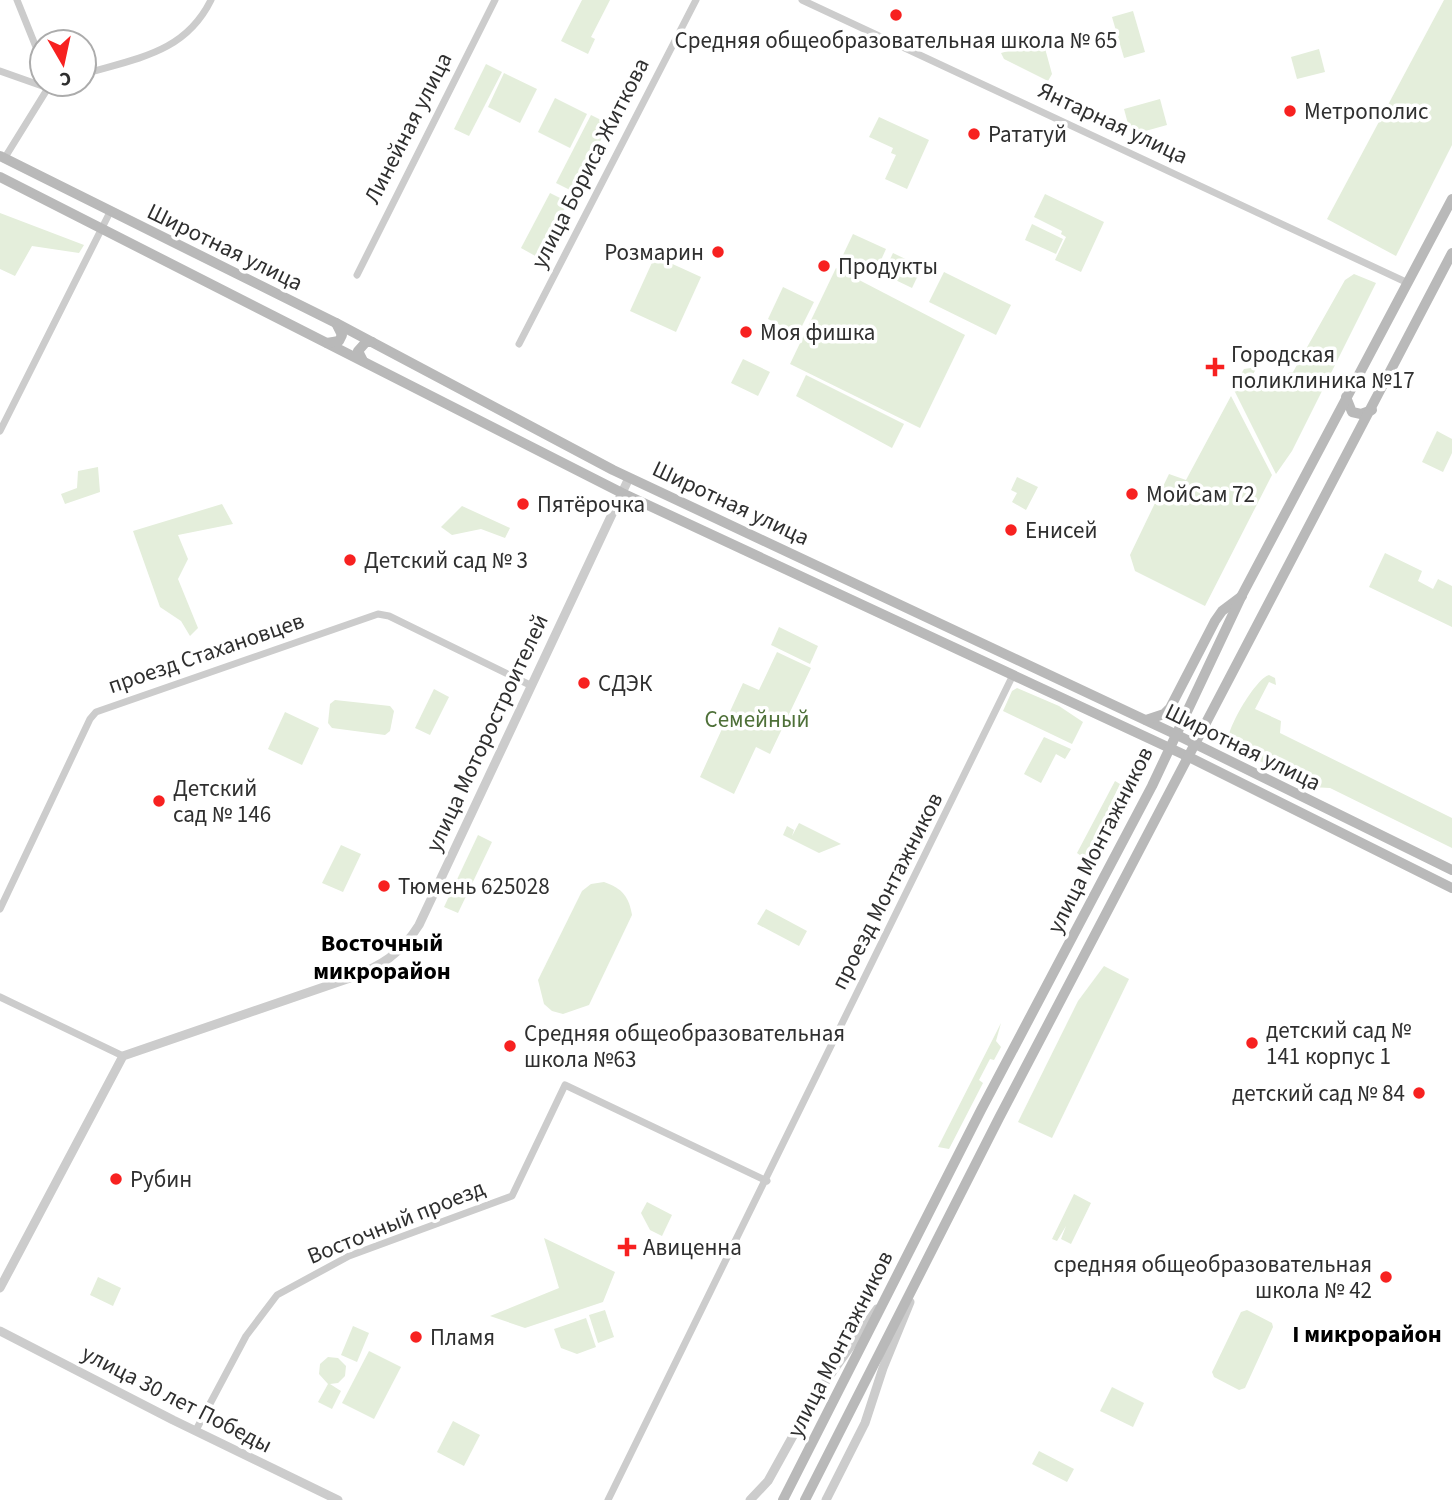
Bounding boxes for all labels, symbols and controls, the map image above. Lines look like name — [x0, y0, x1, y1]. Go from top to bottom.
marker: Средняя общеобразовательная школа № 65 — [888, 7, 904, 23]
place label: Средняя общеобразовательная школа № 65 — [675, 24, 1117, 57]
north arrow — [28, 28, 98, 98]
street label: Линейная улица — [356, 47, 460, 209]
street label: улица Бориса Житкова — [523, 52, 657, 274]
text: С — [58, 64, 73, 93]
street label: Янтарная улица — [1033, 74, 1193, 172]
place label: Метрополис — [1304, 95, 1429, 128]
marker: Метрополис — [1282, 103, 1298, 119]
place label: Рататуй — [988, 118, 1067, 151]
marker: Рататуй — [966, 126, 982, 142]
street label: Широтная улица — [141, 195, 309, 299]
place label: Розмарин — [604, 236, 704, 269]
marker: Розмарин — [710, 244, 726, 260]
place label: Продукты — [838, 250, 938, 283]
marker: Продукты — [816, 258, 832, 274]
place label: Моя фишка — [760, 316, 875, 349]
marker: Моя фишка — [738, 324, 754, 340]
place label: Городская поликлиника №17 — [1231, 338, 1415, 397]
marker: Городская поликлиника №17 — [1205, 357, 1225, 377]
street label: Широтная улица — [647, 452, 815, 554]
place label: МойСам 72 — [1146, 478, 1255, 511]
marker: МойСам 72 — [1124, 486, 1140, 502]
place label: Пятёрочка — [537, 488, 645, 521]
marker: Пятёрочка — [515, 496, 531, 512]
place label: Енисей — [1025, 514, 1097, 547]
marker: Енисей — [1003, 522, 1019, 538]
place label: Детский сад № 3 — [364, 544, 528, 577]
marker: Детский сад № 3 — [342, 552, 358, 568]
street label: проезд Стахановцев — [103, 604, 309, 702]
street label: улица Моторостроителей — [417, 609, 557, 857]
place label: СДЭК — [598, 667, 653, 700]
marker: СДЭК — [576, 675, 592, 691]
street label: Широтная улица — [1159, 695, 1327, 799]
park label: Семейный — [705, 703, 809, 736]
street label: улица Монтажников — [1039, 741, 1161, 939]
place label: Детский сад № 146 — [173, 772, 271, 831]
street label: проезд Монтажников — [823, 787, 951, 995]
marker: Детский сад № 146 — [151, 793, 167, 809]
place label: Тюмень 625028 — [398, 870, 550, 903]
marker: Тюмень 625028 — [376, 878, 392, 894]
district label: Восточный микрорайон — [313, 926, 451, 989]
place label: детский сад № 141 корпус 1 — [1266, 1014, 1412, 1073]
place label: Средняя общеобразовательная школа №63 — [524, 1017, 845, 1076]
marker: детский сад № 141 корпус 1 — [1244, 1035, 1260, 1051]
marker: Средняя общеобразовательная школа №63 — [502, 1038, 518, 1054]
place label: детский сад № 84 — [1232, 1077, 1405, 1110]
marker: детский сад № 84 — [1411, 1085, 1427, 1101]
place label: Рубин — [130, 1163, 192, 1196]
marker: Рубин — [108, 1171, 124, 1187]
street label: Восточный проезд — [302, 1171, 490, 1273]
place label: Авиценна — [643, 1231, 742, 1264]
marker: Авиценна — [617, 1237, 637, 1257]
street label: улица Монтажников — [779, 1245, 901, 1443]
place label: средняя общеобразовательная школа № 42 — [1053, 1248, 1372, 1307]
marker: средняя общеобразовательная школа № 42 — [1378, 1269, 1394, 1285]
district label: I микрорайон — [1292, 1317, 1442, 1352]
place label: Пламя — [430, 1321, 495, 1354]
marker: Пламя — [408, 1329, 424, 1345]
street label: улица 30 лет Победы — [76, 1337, 278, 1461]

